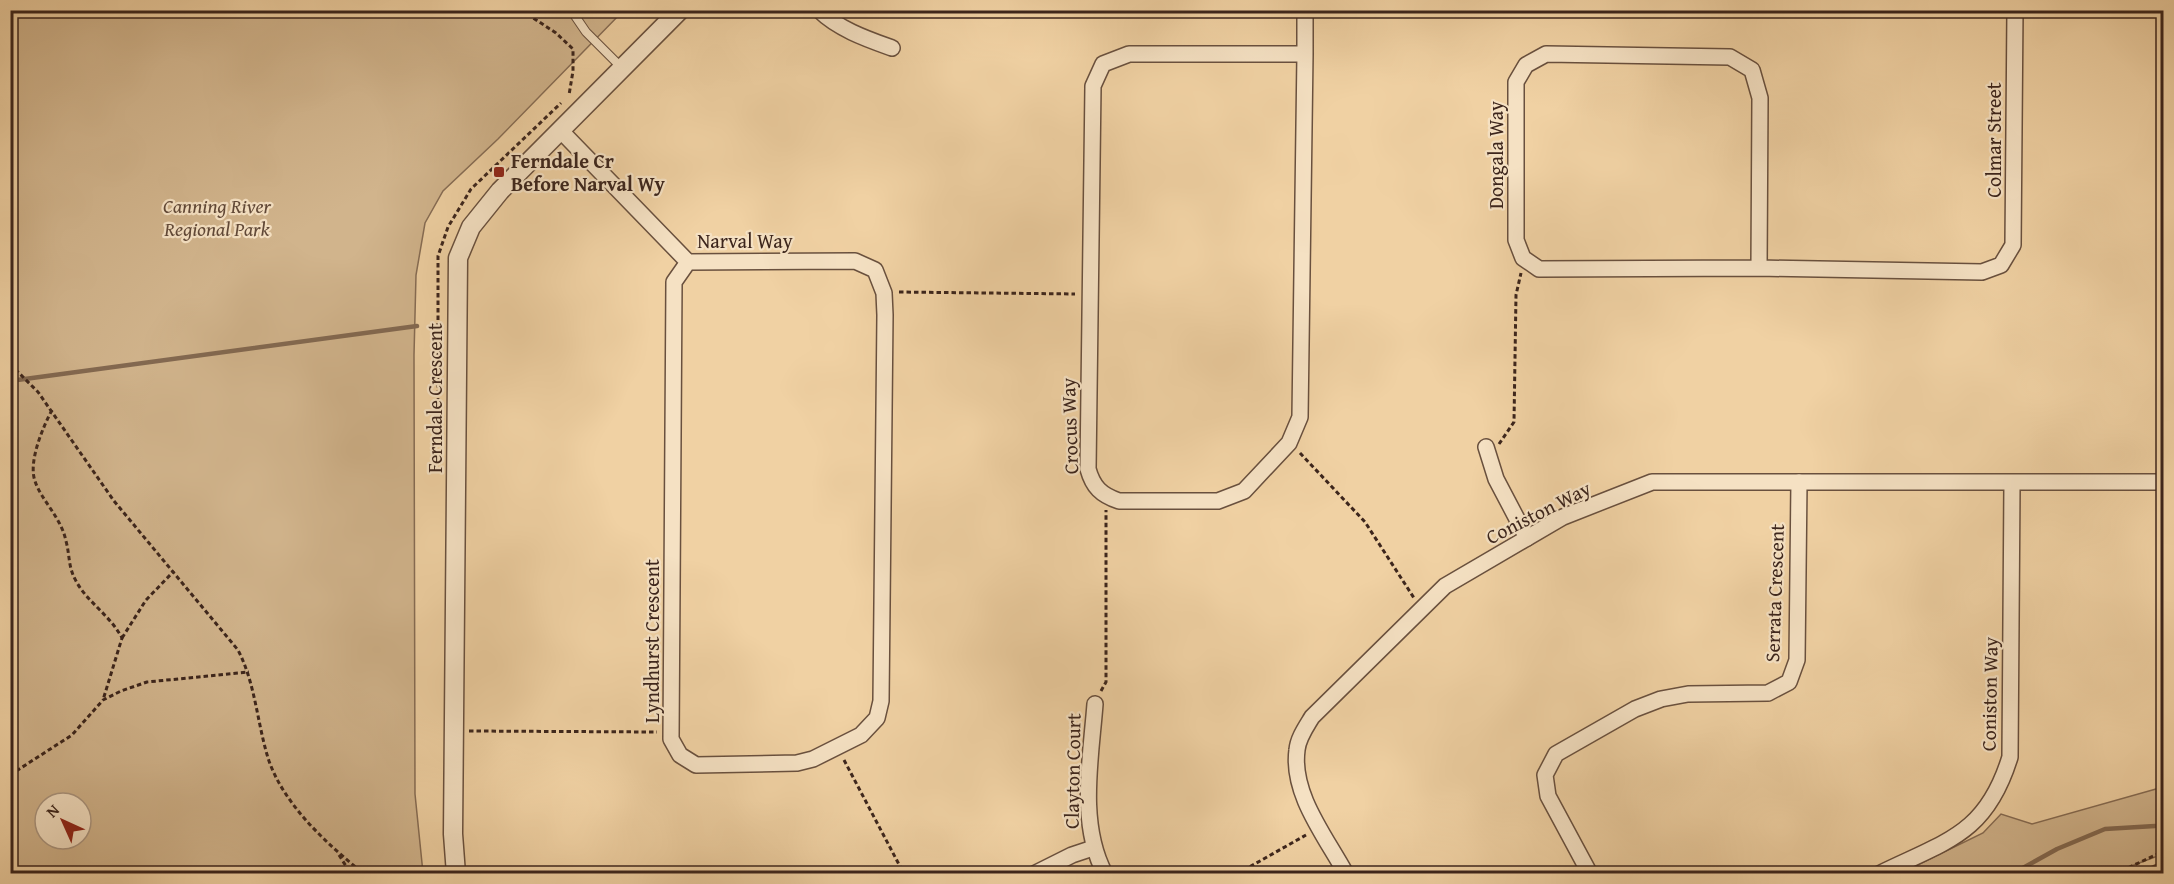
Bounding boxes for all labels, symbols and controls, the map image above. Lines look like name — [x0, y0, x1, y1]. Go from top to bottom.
street label: Colmar Street — [1979, 82, 2008, 198]
street label: Dongala Way — [1481, 101, 1510, 209]
place label: Ferndale Cr Before Narval Wy — [511, 146, 665, 198]
marker: Ferndale Cr Before Narval Wy — [492, 165, 506, 179]
park label: Canning River Regional Park — [163, 191, 271, 243]
street label: Narval Way — [697, 226, 793, 255]
street label: Ferndale Crescent — [420, 323, 449, 473]
street label: Crocus Way — [1053, 377, 1085, 475]
street label: Coniston Way — [1480, 473, 1596, 551]
street label: Serrata Crescent — [1757, 523, 1791, 663]
street label: Lyndhurst Crescent — [637, 559, 666, 723]
street label: Coniston Way — [1974, 637, 2004, 751]
street label: Clayton Court — [1056, 713, 1088, 829]
north arrow — [33, 791, 93, 851]
text: N — [40, 798, 65, 823]

